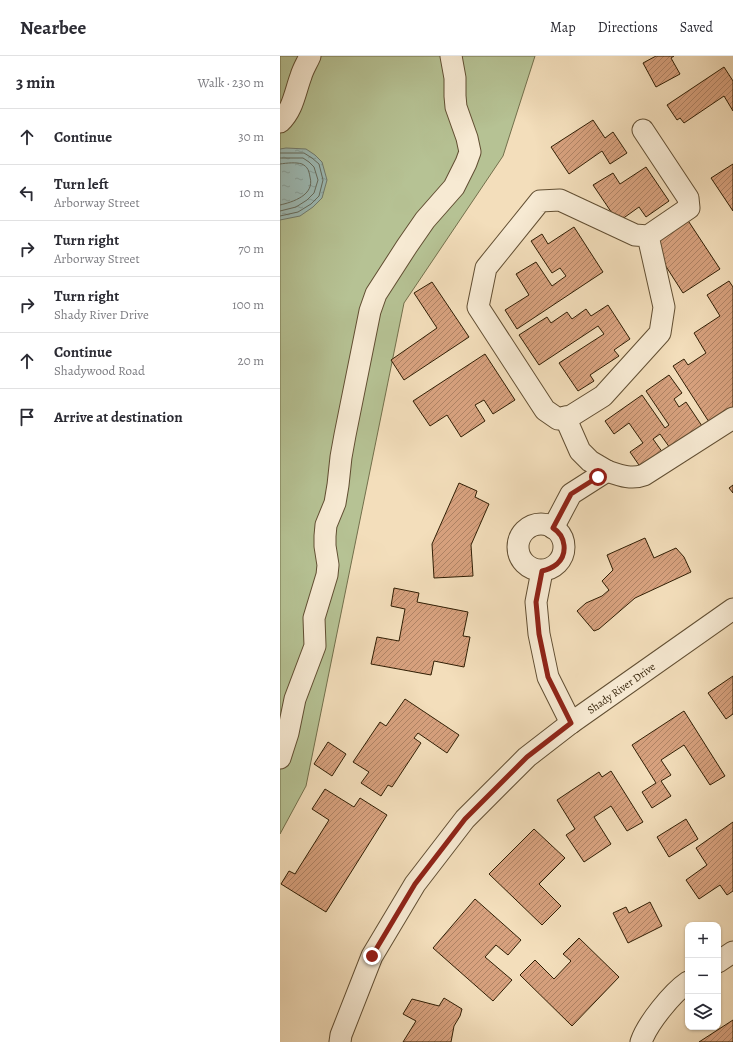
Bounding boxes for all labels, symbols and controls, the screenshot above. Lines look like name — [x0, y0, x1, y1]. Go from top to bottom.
text: Nearbee — [20, 15, 86, 41]
text: Map — [550, 18, 576, 37]
text: Directions — [598, 18, 658, 37]
text: Saved — [680, 18, 713, 37]
text: 3 min — [16, 71, 55, 94]
text: Walk · 230 m — [198, 74, 264, 91]
icon: ahead — [16, 126, 38, 148]
text: Continue — [54, 127, 112, 147]
text: 30 m — [238, 128, 264, 145]
text: Turn left — [54, 174, 109, 194]
icon: left — [16, 182, 38, 204]
text: 10 m — [239, 184, 264, 201]
text: Arborway Street — [54, 194, 140, 211]
text: Turn right — [54, 230, 119, 250]
icon: right — [16, 238, 38, 260]
text: 70 m — [238, 240, 264, 257]
text: Arborway Street — [54, 250, 140, 267]
text: Turn right — [54, 286, 119, 306]
icon: right — [16, 294, 38, 316]
text: 100 m — [232, 296, 264, 313]
text: Shady River Drive — [54, 306, 149, 323]
text: Continue — [54, 342, 112, 362]
icon: ahead — [16, 350, 38, 372]
text: 20 m — [238, 352, 264, 369]
text: Shadywood Road — [54, 362, 145, 379]
icon: arrive — [16, 406, 38, 428]
text: Arrive at destination — [54, 407, 183, 427]
route start — [589, 468, 607, 486]
street label: Shady River Drive — [584, 659, 658, 718]
map controls — [685, 922, 721, 1030]
button: + — [685, 922, 721, 958]
route end — [363, 947, 381, 965]
button: − — [685, 958, 721, 994]
button: layers — [685, 994, 721, 1030]

